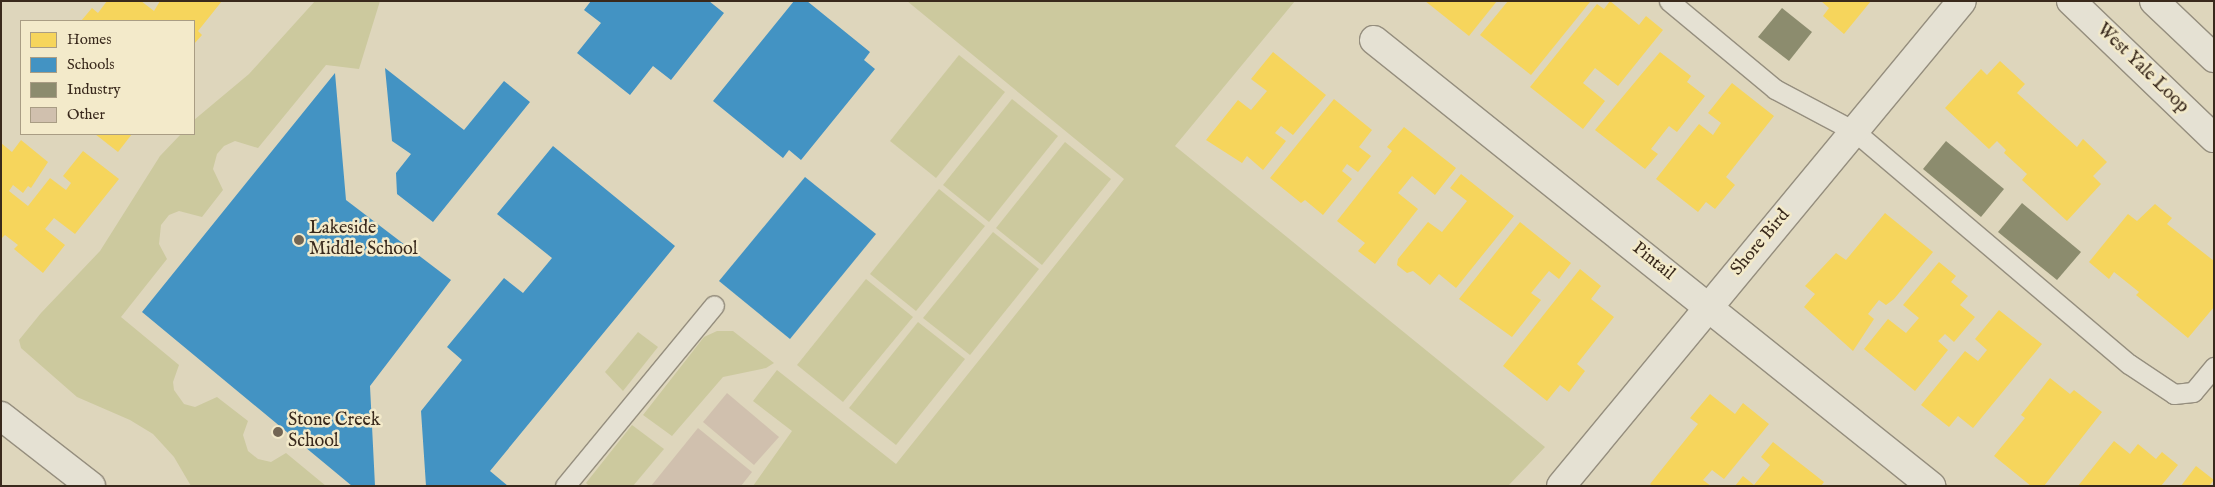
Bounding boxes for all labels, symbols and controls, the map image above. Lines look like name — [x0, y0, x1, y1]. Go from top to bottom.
legend — [20, 20, 195, 135]
street label: West Yale Loop — [2091, 20, 2193, 118]
text: Homes — [67, 30, 111, 49]
text: Schools — [67, 55, 115, 74]
text: Industry — [67, 80, 121, 99]
text: Other — [67, 105, 105, 124]
street label: Shore Bird — [1727, 205, 1795, 281]
place label: Lakeside Middle School — [309, 219, 418, 262]
marker: Lakeside Middle School — [293, 234, 305, 246]
street label: Pintail — [1627, 238, 1679, 286]
place label: Stone Creek School — [288, 411, 380, 454]
marker: Stone Creek School — [272, 426, 284, 438]

